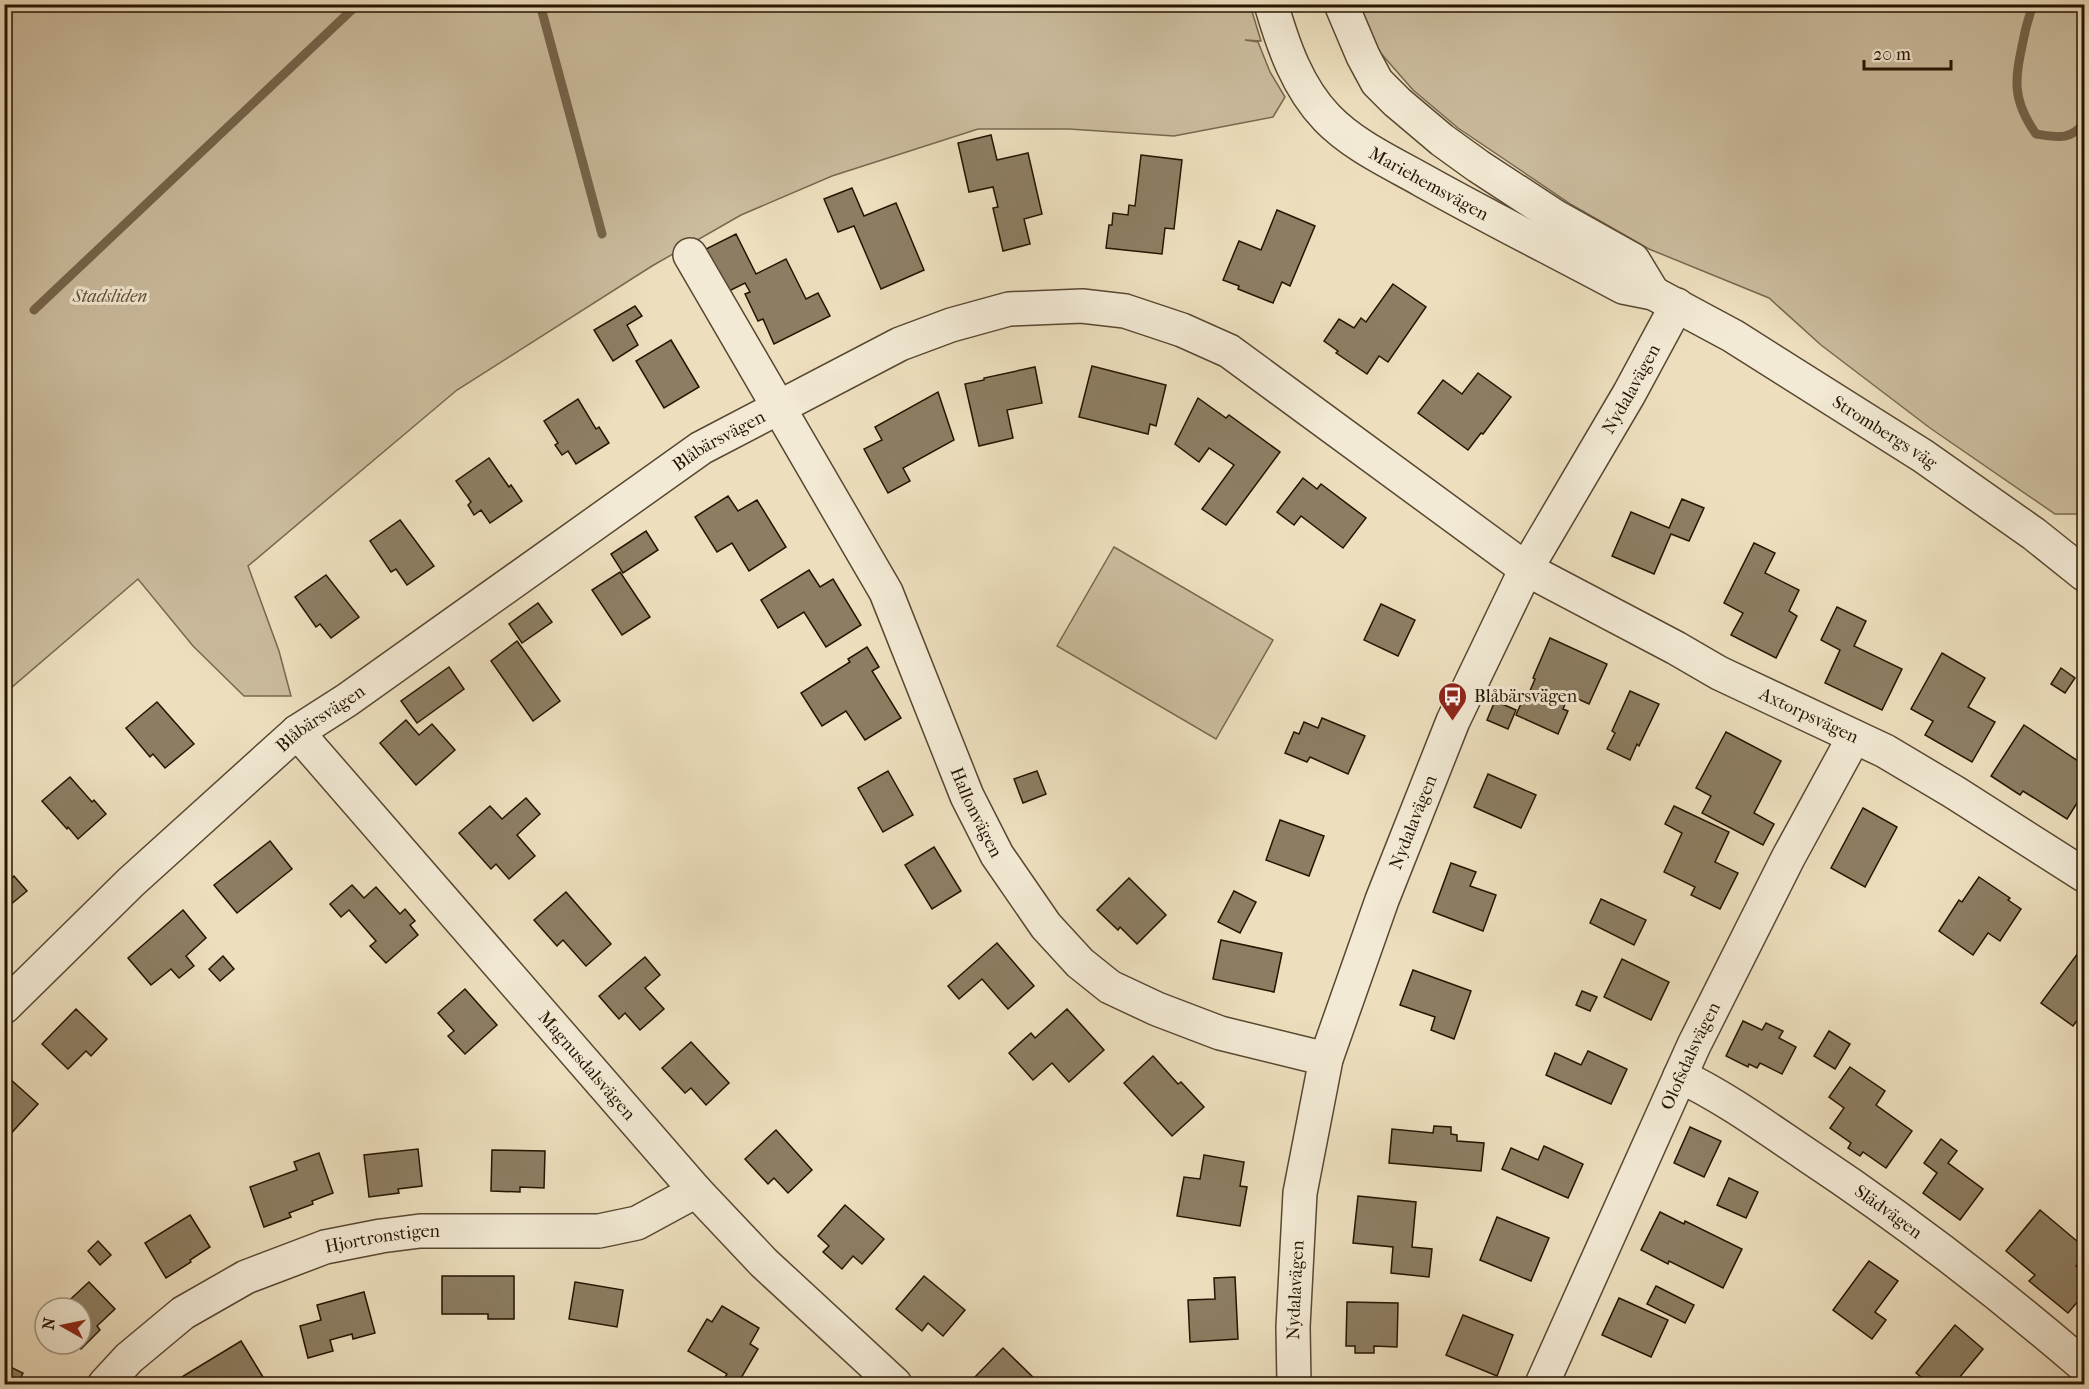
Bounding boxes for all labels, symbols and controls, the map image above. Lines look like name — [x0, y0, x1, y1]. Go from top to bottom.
scale bar — [1864, 33, 1951, 71]
text: 20 m — [1873, 44, 1911, 65]
street label: Mariehemsvägen — [1365, 142, 1493, 225]
park label: Stadsliden — [72, 286, 147, 307]
street label: Nydalavägen — [1597, 340, 1665, 437]
street label: Strombergs väg — [1829, 391, 1942, 473]
street label: Blåbärsvägen — [668, 406, 769, 475]
street label: Blåbärsvägen — [272, 680, 369, 756]
bus stop icon: Blåbärsvägen — [1437, 680, 1469, 722]
street label: Axtorpsvägen — [1755, 683, 1863, 748]
place label: Blåbärsvägen — [1474, 686, 1578, 707]
street label: Hallonvägen — [946, 764, 1007, 861]
street label: Nydalavägen — [1385, 772, 1441, 872]
street label: Olofsdalsvägen — [1656, 998, 1725, 1113]
street label: Magnusdalsvägen — [534, 1007, 640, 1125]
street label: Slädvägen — [1851, 1180, 1927, 1243]
street label: Hjortronstigen — [323, 1220, 441, 1257]
street label: Nydalavägen — [1282, 1239, 1308, 1340]
north arrow — [33, 1296, 93, 1356]
text: N — [38, 1315, 59, 1331]

